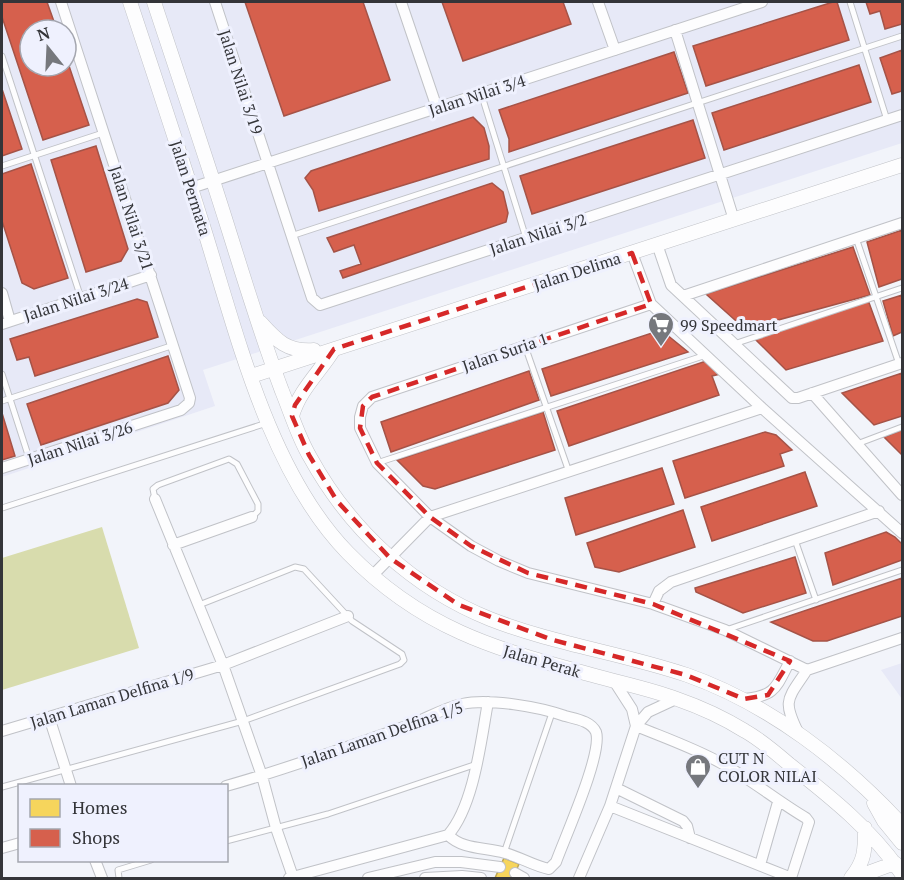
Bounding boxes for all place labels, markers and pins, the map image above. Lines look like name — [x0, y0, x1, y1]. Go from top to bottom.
supermarket icon: 99 Speedmart — [646, 310, 676, 348]
place label: 99 Speedmart — [680, 314, 778, 336]
place label: CUT N COLOR NILAI — [718, 747, 817, 787]
shop icon: CUT N COLOR NILAI — [683, 752, 713, 790]

